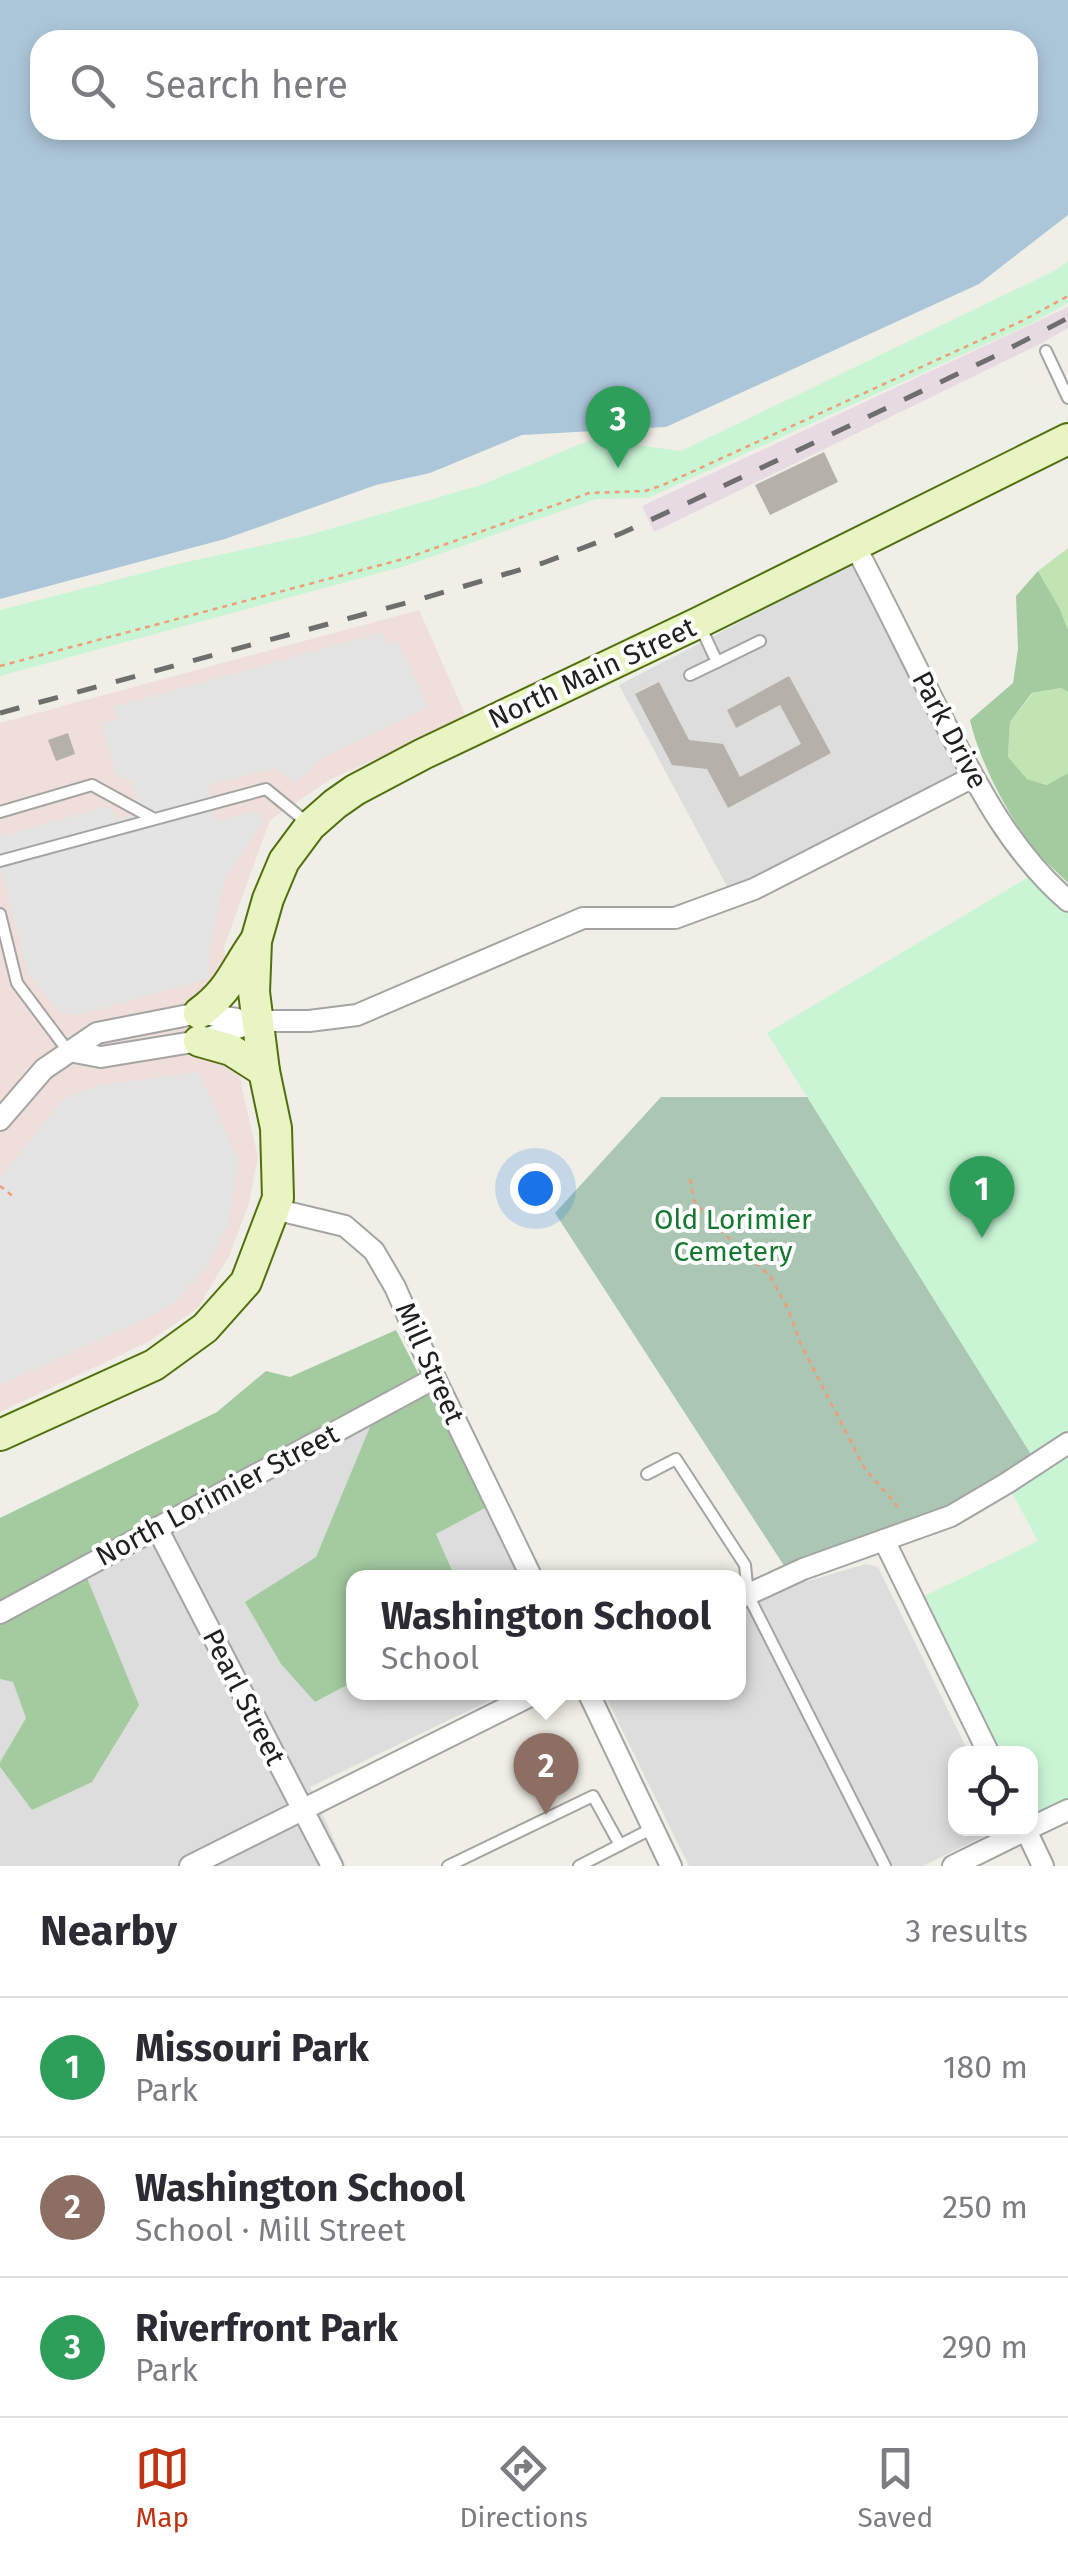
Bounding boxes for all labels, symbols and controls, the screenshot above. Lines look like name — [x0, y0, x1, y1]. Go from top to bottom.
search box — [30, 30, 1038, 140]
icon: search — [65, 58, 120, 113]
text: Search here — [145, 62, 348, 108]
pin: 3 — [586, 386, 650, 468]
street label: North Main Street — [483, 610, 702, 735]
street label: Park Drive — [905, 666, 995, 794]
pin: 1 — [950, 1156, 1014, 1238]
your location — [510, 1163, 561, 1214]
park label: Old Lorimier Cemetery — [654, 1203, 812, 1268]
street label: Mill Street — [389, 1297, 472, 1430]
street label: North Lorimier Street — [90, 1417, 345, 1573]
popup — [346, 1570, 746, 1700]
text: Washington School — [381, 1593, 711, 1639]
street label: Pearl Street — [196, 1624, 293, 1771]
text: School — [381, 1639, 479, 1677]
pin: 2 — [514, 1732, 578, 1815]
map controls — [948, 1746, 1038, 1836]
button: locate — [948, 1746, 1038, 1836]
text: Nearby — [40, 1906, 177, 1956]
text: 3 results — [905, 1912, 1028, 1950]
text: Missouri Park — [135, 2025, 369, 2071]
text: 1 — [65, 2048, 80, 2086]
text: 180 m — [943, 2048, 1028, 2086]
text: Park — [135, 2071, 198, 2109]
text: Washington School — [135, 2165, 465, 2211]
text: 2 — [64, 2188, 81, 2226]
text: 250 m — [942, 2188, 1028, 2226]
text: School · Mill Street — [135, 2211, 406, 2249]
text: Riverfront Park — [135, 2305, 398, 2351]
text: 3 — [64, 2328, 81, 2366]
text: 290 m — [942, 2328, 1028, 2366]
text: Park — [135, 2351, 198, 2389]
tab: Map — [135, 2441, 190, 2534]
tab: Directions — [459, 2441, 588, 2534]
tab: Saved — [857, 2441, 933, 2534]

